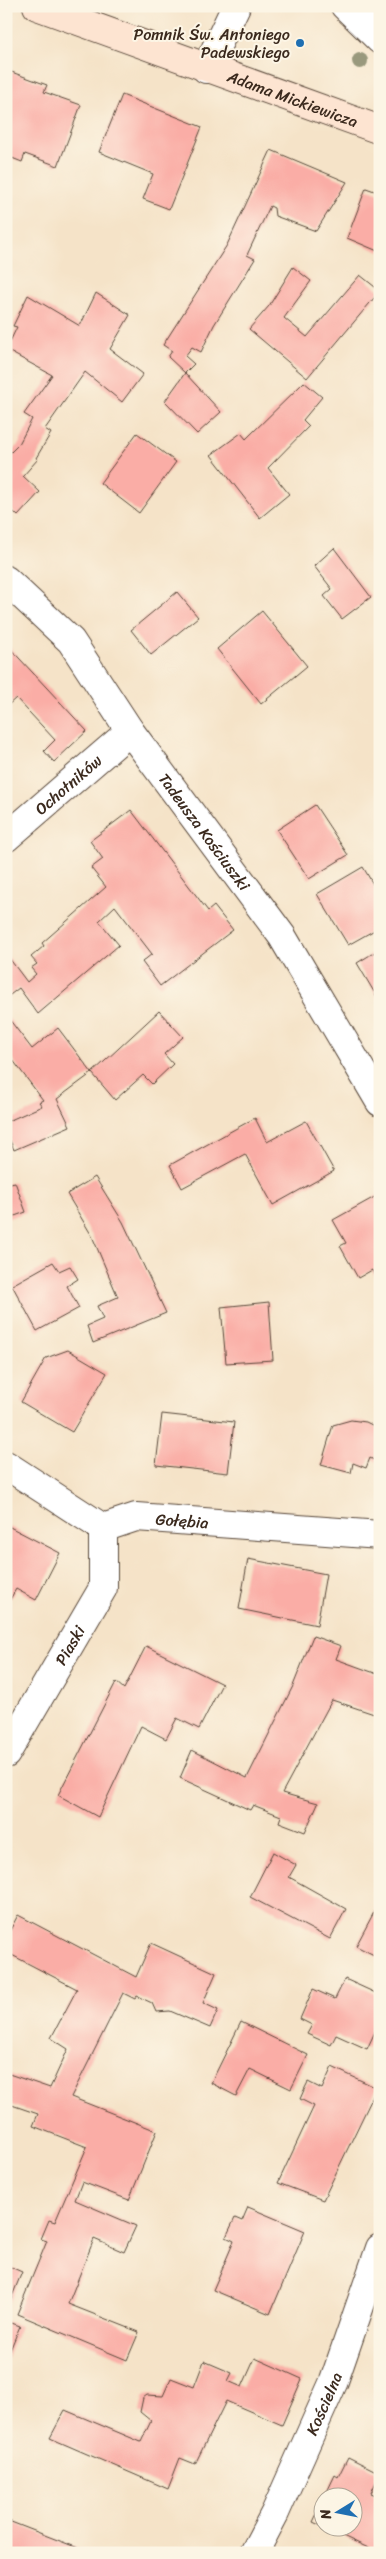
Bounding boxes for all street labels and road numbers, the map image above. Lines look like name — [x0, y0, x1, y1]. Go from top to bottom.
street label: Adama Mickiewicza — [222, 62, 362, 136]
street label: Ochotników — [28, 747, 109, 823]
street label: Tadeusza Kościuszki — [151, 767, 258, 898]
street label: Gołębia — [155, 1504, 209, 1537]
street label: Piaski — [47, 1619, 94, 1671]
street label: Kościelna — [298, 2368, 351, 2440]

